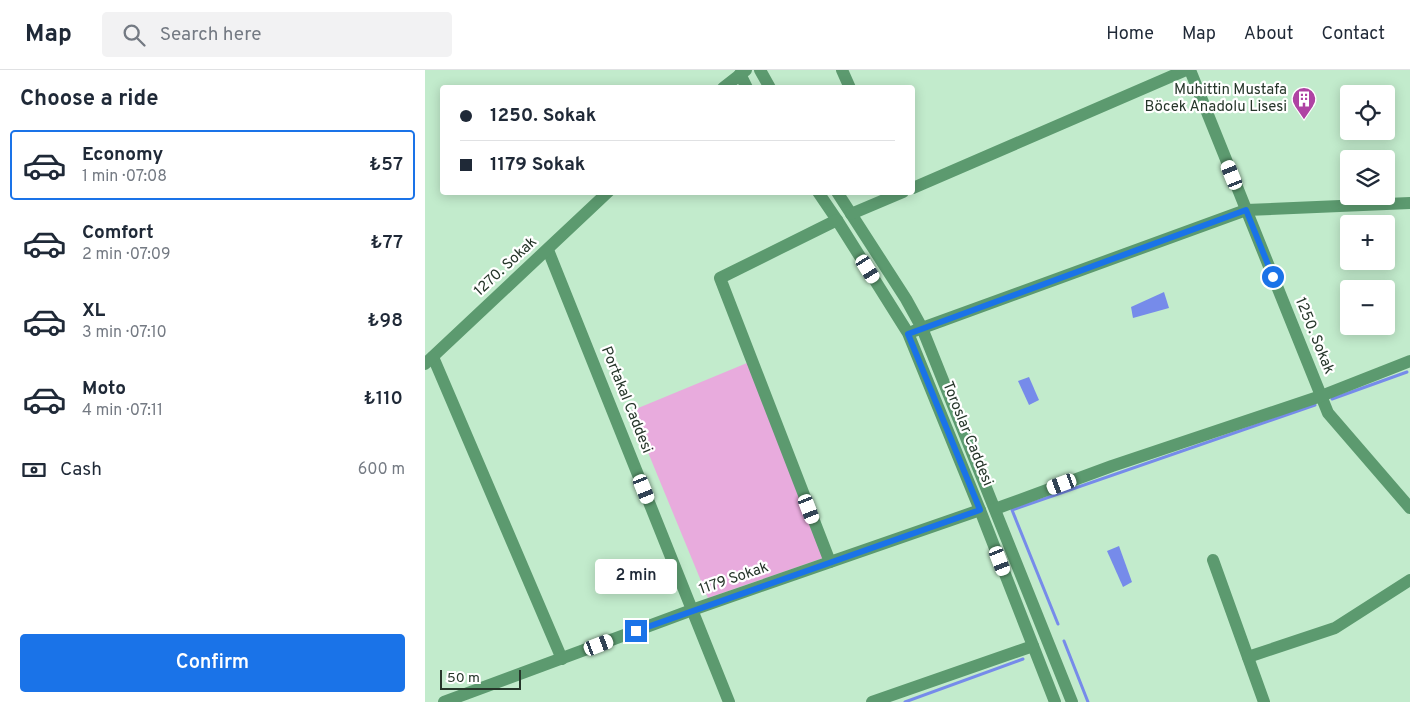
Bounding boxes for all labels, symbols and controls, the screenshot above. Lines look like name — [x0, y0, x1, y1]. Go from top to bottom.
search box — [102, 12, 452, 57]
text: Map — [25, 20, 72, 50]
icon: search — [120, 21, 148, 49]
text: Search here — [160, 23, 261, 47]
text: Home — [1106, 23, 1154, 46]
text: Map — [1182, 23, 1216, 46]
text: About — [1244, 23, 1293, 46]
text: Contact — [1321, 23, 1385, 46]
place label: Muhittin Mustafa Böcek Anadolu Lisesi — [1145, 81, 1287, 117]
map controls — [1340, 85, 1395, 335]
button: locate — [1340, 85, 1395, 140]
text: Choose a ride — [20, 86, 158, 113]
building icon: Muhittin Mustafa Böcek Anadolu Lisesi — [1291, 86, 1317, 120]
text: 1250. Sokak — [490, 104, 596, 128]
icon: car — [22, 143, 67, 188]
text: Economy — [82, 143, 163, 167]
button: layers — [1340, 150, 1395, 205]
text: ₺57 — [369, 153, 403, 177]
text: 1179 Sokak — [490, 153, 585, 177]
car — [1219, 158, 1244, 192]
text: 1 min · 07:08 — [82, 167, 167, 187]
button: + — [1340, 215, 1395, 270]
icon: car — [22, 221, 67, 266]
text: Comfort — [82, 221, 154, 245]
text: ₺77 — [370, 231, 403, 255]
street label: 1270. Sokak — [471, 233, 541, 301]
text: 2 min · 07:09 — [82, 245, 171, 265]
car — [853, 252, 882, 286]
route start — [1262, 266, 1284, 288]
button: − — [1340, 280, 1395, 335]
street label: 1250. Sokak — [1290, 295, 1338, 377]
icon: car — [22, 299, 67, 344]
text: XL — [82, 299, 105, 323]
text: ₺98 — [367, 309, 403, 333]
text: 3 min · 07:10 — [82, 323, 167, 343]
street label: Portakal Caddesi — [596, 344, 656, 456]
icon: car — [22, 377, 67, 422]
text: Moto — [82, 377, 126, 401]
street label: Toroslar Caddesi — [937, 379, 997, 489]
text: ₺110 — [363, 387, 403, 411]
text: 4 min · 07:11 — [82, 401, 163, 421]
icon: cash — [20, 456, 48, 484]
text: Cash — [60, 458, 102, 482]
text: 600 m — [358, 460, 405, 480]
car — [631, 472, 656, 506]
car — [1045, 472, 1078, 496]
car — [796, 492, 821, 526]
car — [987, 544, 1012, 578]
callout: 2 min — [595, 558, 677, 594]
street label: 1179 Sokak — [697, 558, 771, 600]
text: 2 min — [615, 566, 657, 586]
route end — [625, 620, 647, 642]
car — [582, 633, 615, 657]
button: Confirm — [20, 634, 405, 692]
scale bar — [440, 667, 521, 690]
text: 50 m — [447, 670, 480, 687]

